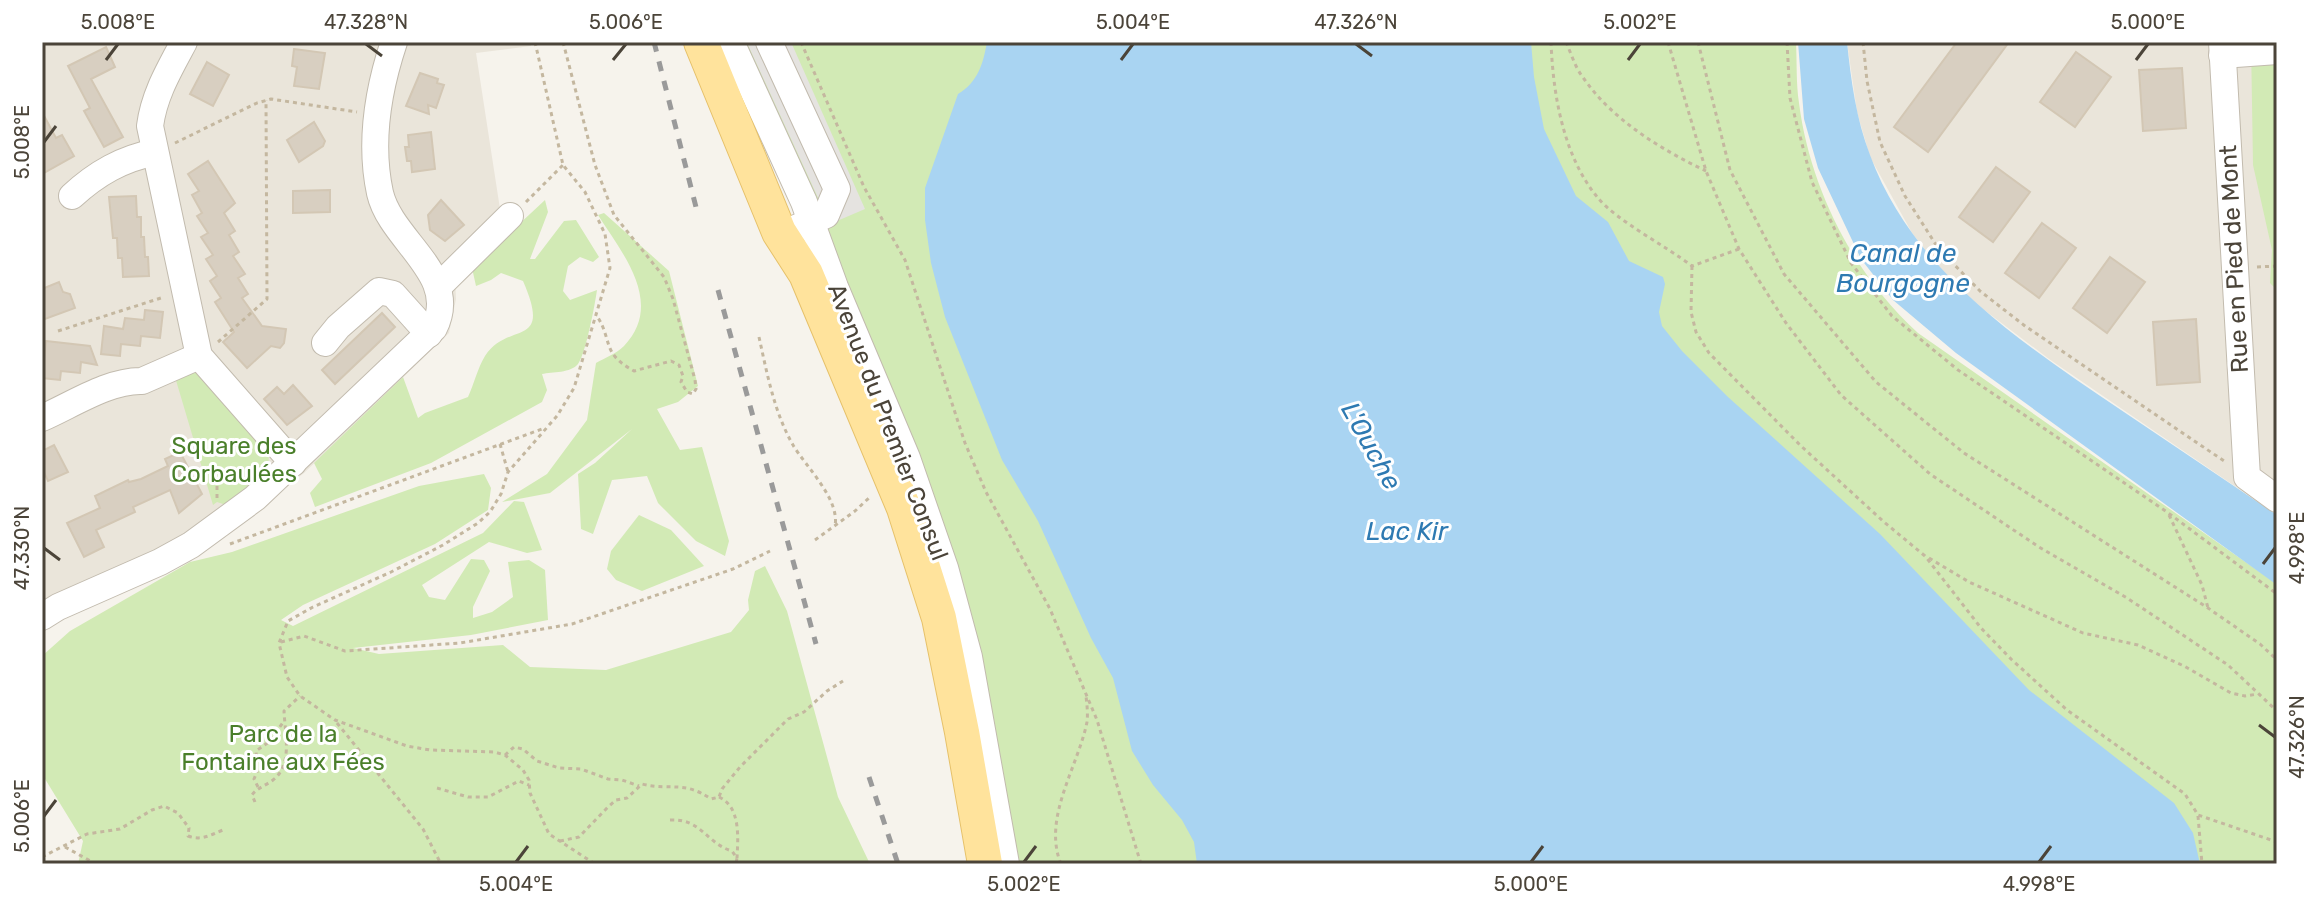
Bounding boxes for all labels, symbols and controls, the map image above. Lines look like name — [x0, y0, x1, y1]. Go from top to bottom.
text: 5.008°E — [81, 10, 155, 34]
text: 47.328°N — [324, 10, 408, 34]
text: 5.006°E — [589, 10, 663, 34]
text: 5.004°E — [1096, 10, 1170, 34]
text: 47.326°N — [1314, 10, 1398, 34]
text: 5.002°E — [1603, 10, 1677, 34]
text: 5.000°E — [2111, 10, 2185, 34]
text: 5.008°E — [10, 105, 34, 179]
street label: Rue en Pied de Mont — [2214, 144, 2254, 374]
water label: Canal de Bourgogne — [1836, 238, 1970, 299]
street label: Avenue du Premier Consul — [822, 280, 954, 564]
water label: L'Ouche — [1334, 397, 1408, 496]
park label: Square des Corbaulées — [171, 432, 297, 488]
text: 47.330°N — [10, 506, 34, 590]
text: 4.998°E — [2285, 512, 2309, 584]
water label: Lac Kir — [1366, 516, 1449, 547]
text: 47.326°N — [2285, 695, 2309, 779]
park label: Parc de la Fontaine aux Fées — [181, 720, 385, 776]
text: 5.006°E — [10, 779, 34, 853]
text: 5.004°E — [479, 872, 553, 896]
text: 5.002°E — [987, 872, 1061, 896]
text: 5.000°E — [1494, 872, 1568, 896]
text: 4.998°E — [2003, 872, 2075, 896]

